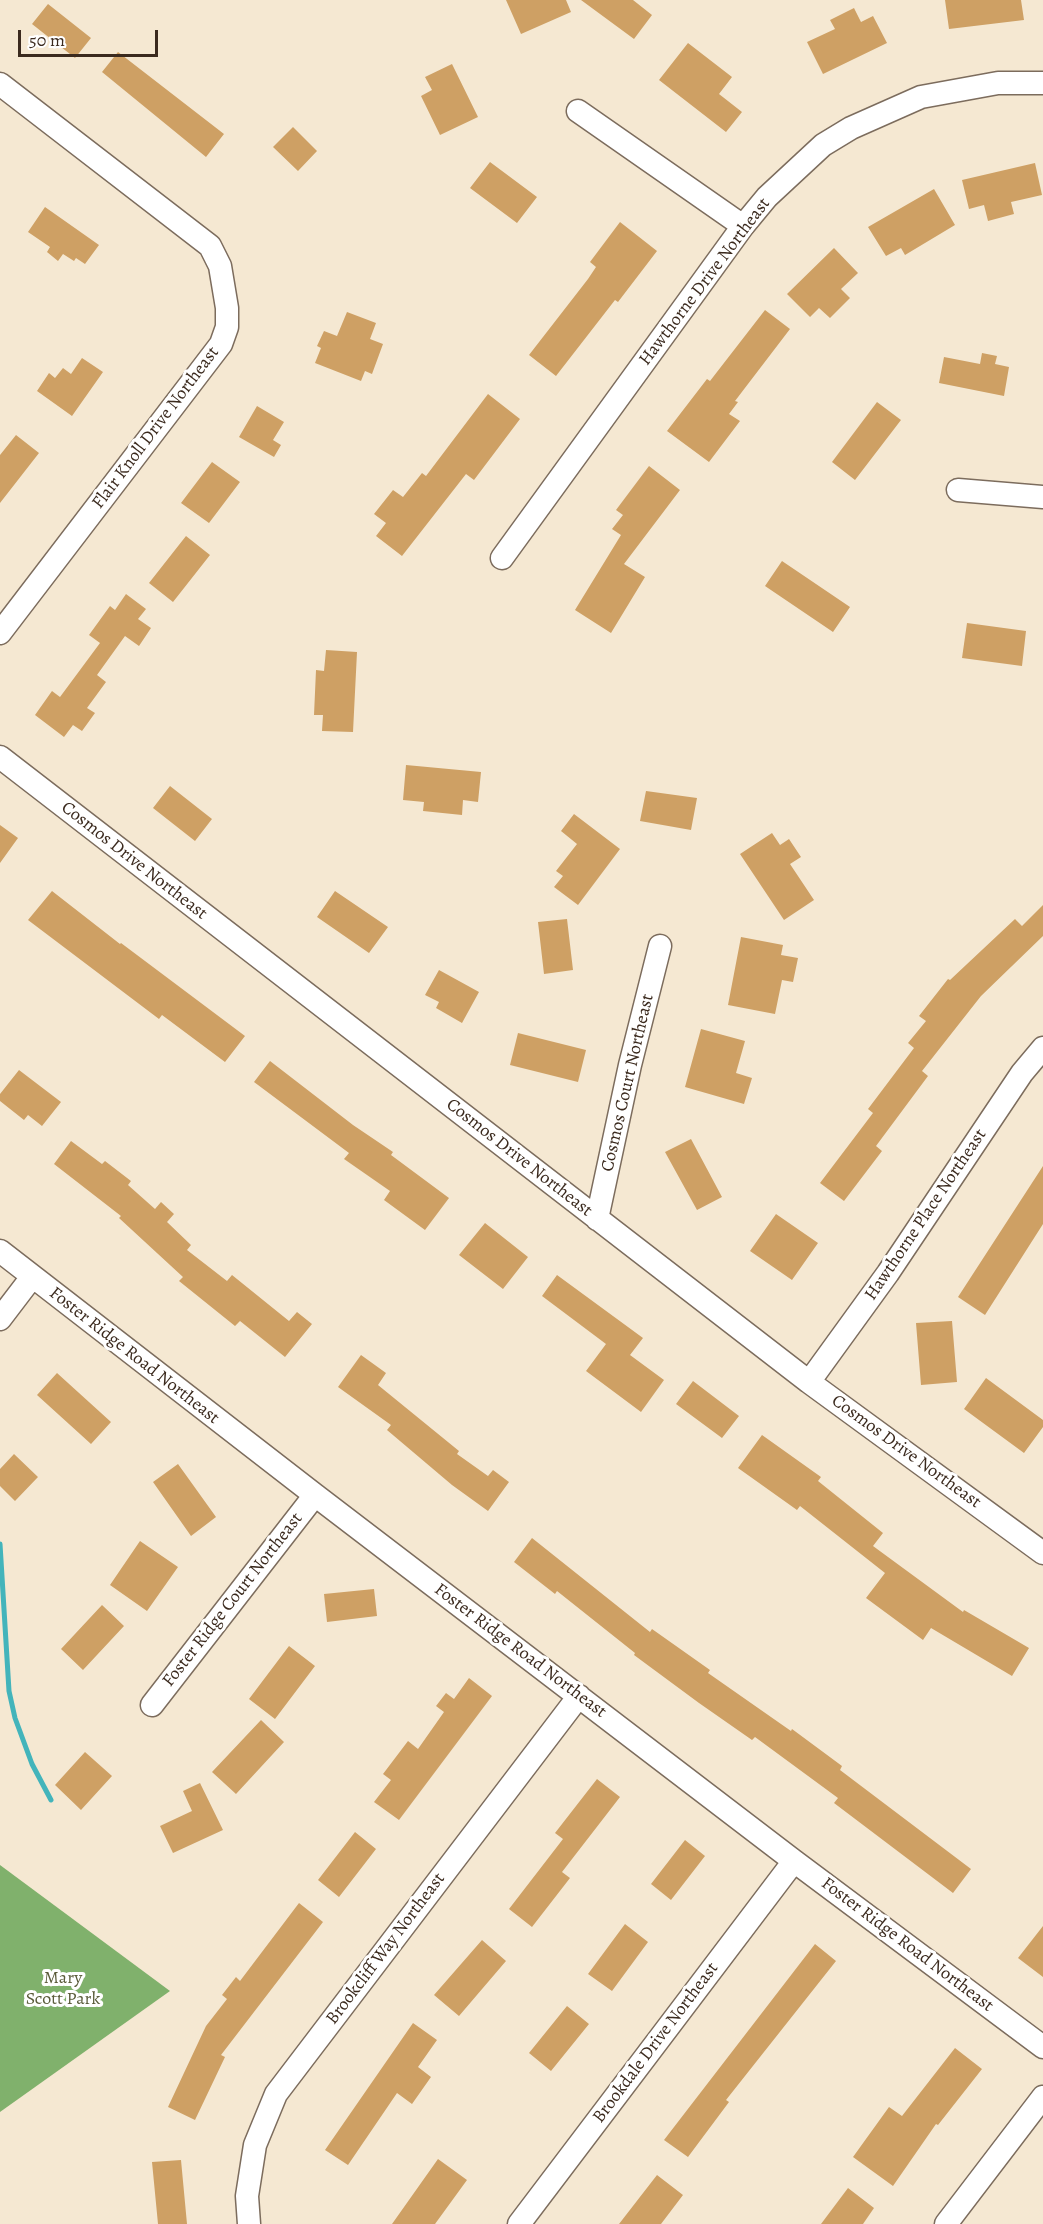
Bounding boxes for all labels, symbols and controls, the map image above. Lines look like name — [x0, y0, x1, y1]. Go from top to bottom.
scale bar — [21, 18, 160, 56]
text: 50 m — [29, 28, 65, 52]
street label: Hawthorne Drive Northeast — [635, 194, 775, 370]
street label: Flair Knoll Drive Northeast — [88, 343, 224, 513]
street label: Cosmos Drive Northeast — [57, 797, 211, 925]
street label: Cosmos Court Northeast — [597, 992, 659, 1174]
street label: Cosmos Drive Northeast — [442, 1094, 596, 1222]
street label: Hawthorne Place Northeast — [861, 1125, 991, 1305]
street label: Foster Ridge Road Northeast — [45, 1283, 223, 1429]
street label: Cosmos Drive Northeast — [827, 1391, 985, 1513]
street label: Foster Ridge Court Northeast — [158, 1509, 308, 1691]
street label: Foster Ridge Road Northeast — [430, 1579, 610, 1723]
street label: Brookcliff Way Northeast — [322, 1869, 450, 2029]
street label: Foster Ridge Road Northeast — [817, 1873, 997, 2017]
street label: Brookdale Drive Northeast — [589, 1958, 723, 2128]
park label: Mary Scott Park — [26, 1968, 100, 2010]

